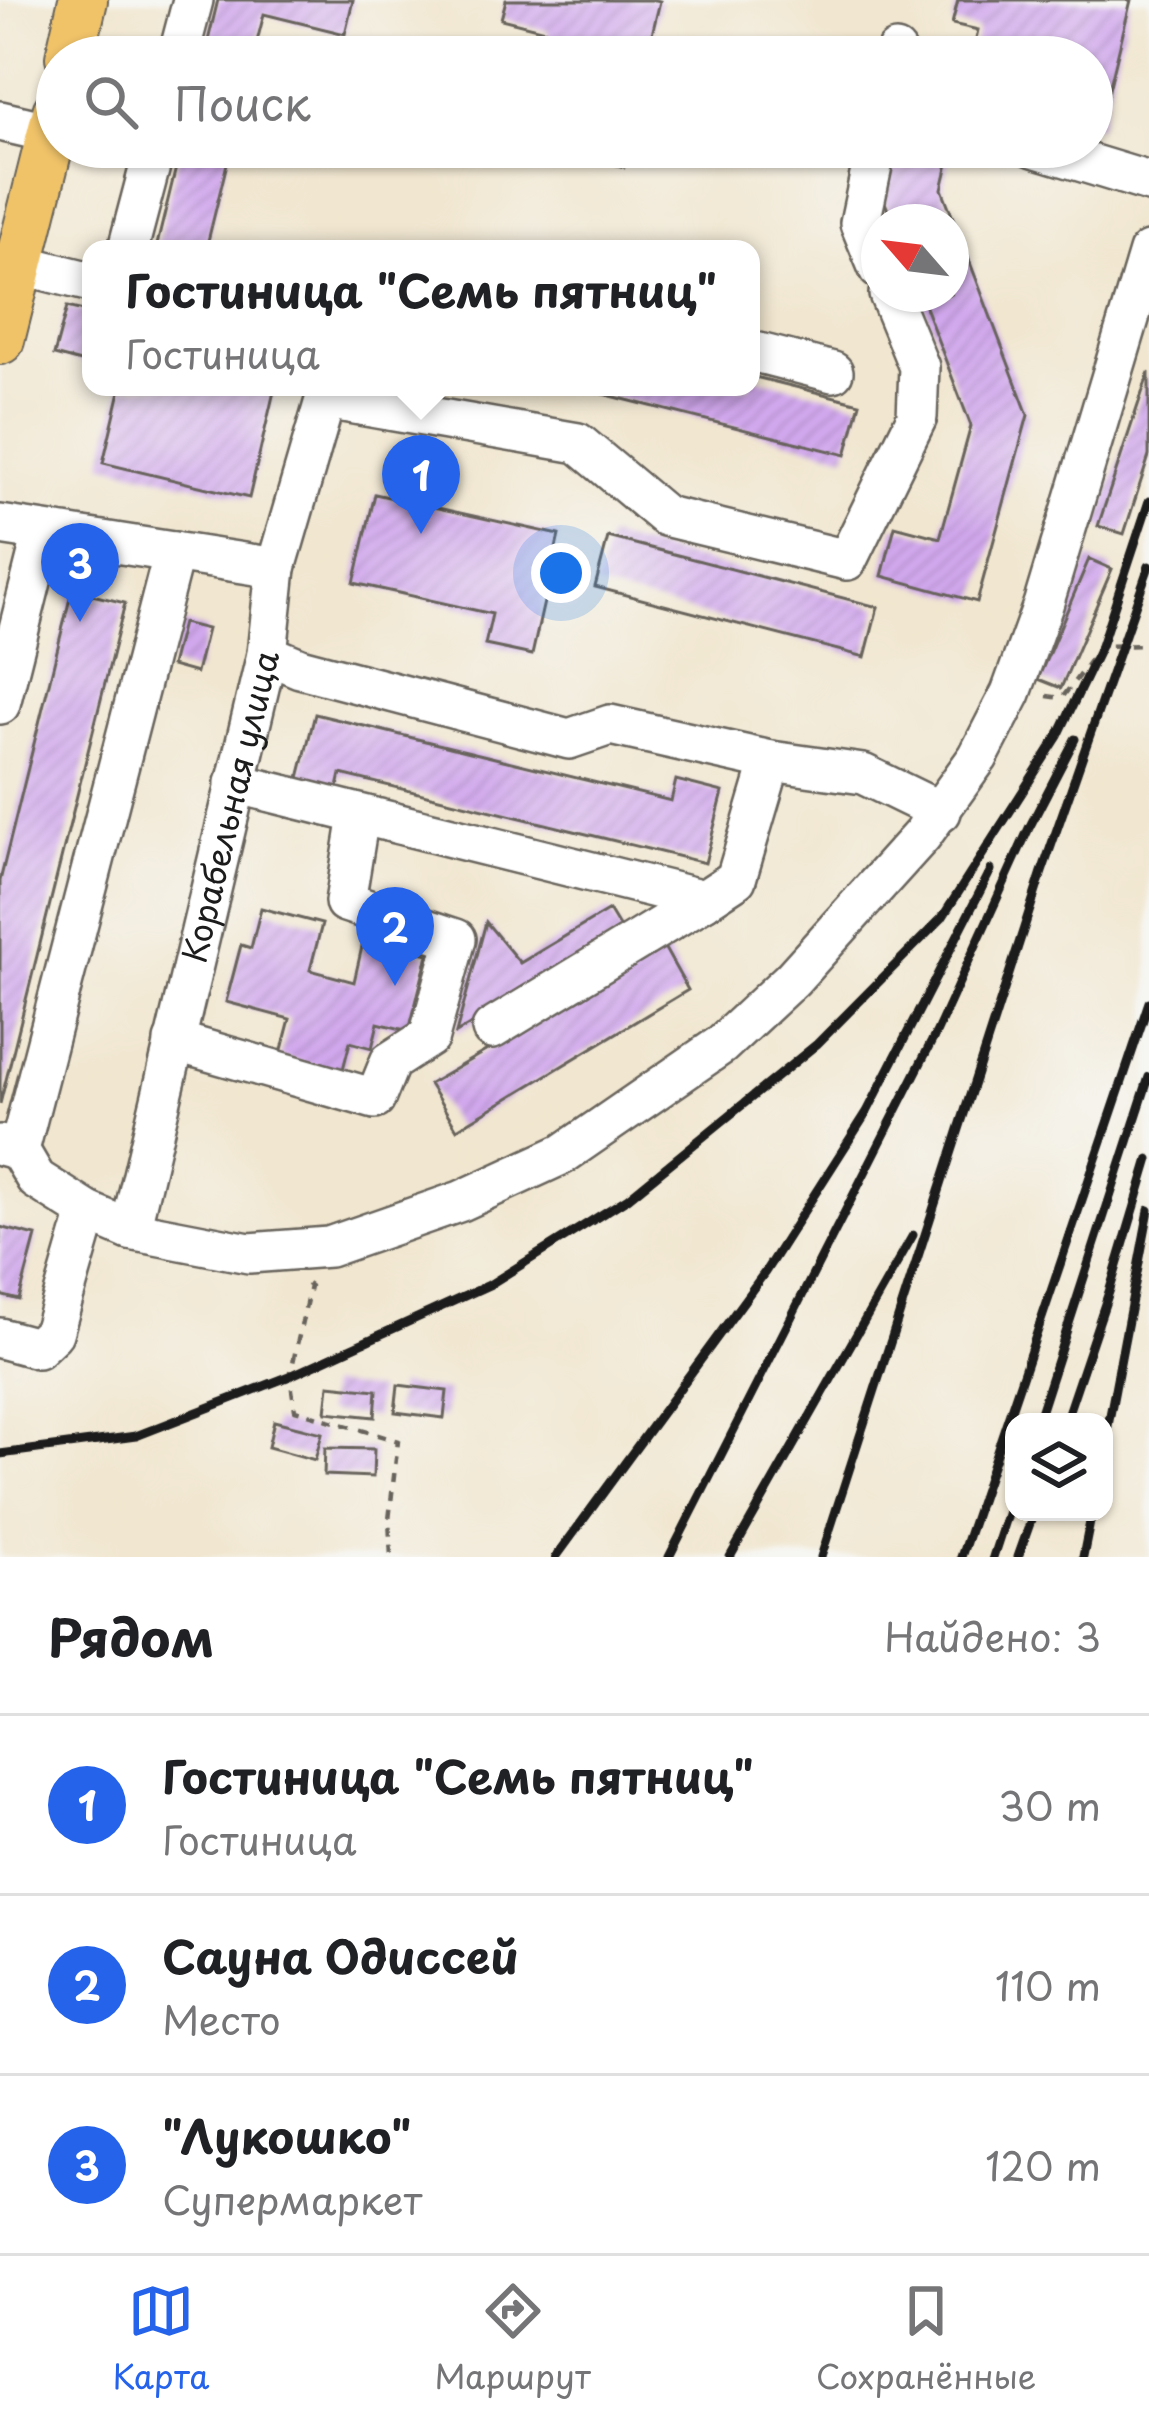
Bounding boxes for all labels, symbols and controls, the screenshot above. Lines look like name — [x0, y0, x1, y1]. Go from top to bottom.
search box — [36, 36, 1113, 168]
text: Поиск — [174, 68, 311, 136]
icon: search — [78, 69, 144, 135]
north arrow — [861, 204, 969, 312]
popup — [82, 240, 760, 396]
text: Гостиница "Семь пятниц" — [125, 255, 717, 323]
text: Гостиница — [125, 323, 320, 382]
pin: 1 — [382, 435, 460, 534]
pin: 3 — [41, 523, 119, 622]
your location — [531, 543, 591, 603]
street label: Корабельная улица — [167, 645, 290, 968]
pin: 2 — [356, 887, 434, 986]
map controls — [1005, 1413, 1113, 1521]
button: layers — [1005, 1413, 1113, 1521]
text: Рядом — [48, 1597, 214, 1674]
text: Найдено: 3 — [884, 1606, 1101, 1665]
text: Гостиница "Семь пятниц" — [162, 1741, 754, 1809]
text: 1 — [78, 1775, 96, 1834]
text: 30 m — [998, 1775, 1101, 1834]
text: Гостиница — [162, 1809, 357, 1868]
text: Сауна Одиссей — [162, 1921, 519, 1989]
text: 2 — [73, 1955, 101, 2014]
text: 110 m — [995, 1955, 1101, 2014]
text: Место — [162, 1989, 281, 2048]
text: "Лукошко" — [162, 2101, 411, 2169]
text: 3 — [74, 2135, 100, 2194]
text: 120 m — [985, 2135, 1101, 2194]
text: Супермаркет — [162, 2169, 422, 2228]
tab: Карта — [113, 2278, 209, 2400]
tab: Маршрут — [435, 2278, 591, 2400]
tab: Сохранённые — [816, 2278, 1036, 2400]

